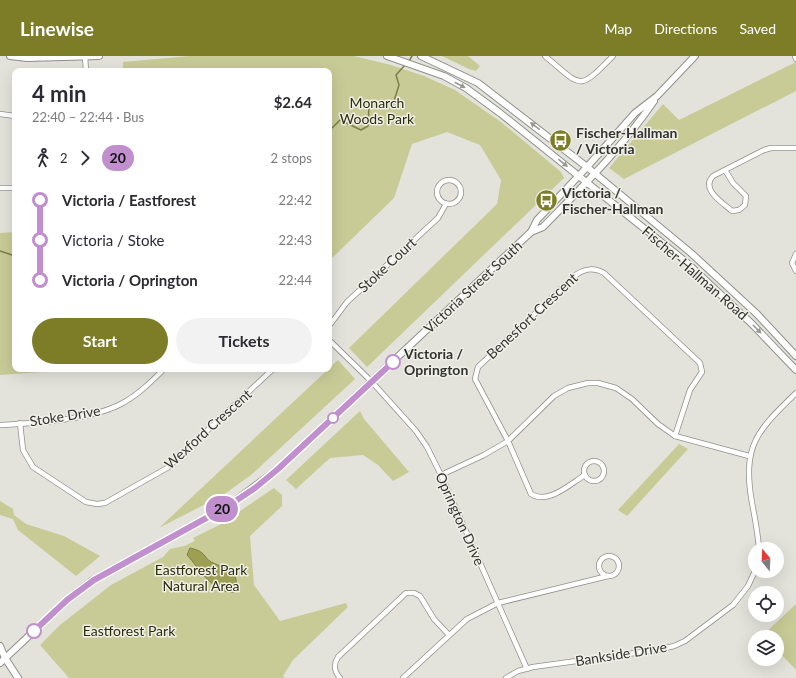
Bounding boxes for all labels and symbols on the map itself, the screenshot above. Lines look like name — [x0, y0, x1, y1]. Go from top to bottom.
one-way arrow — [454, 81, 466, 88]
park label: Monarch Woods Park — [340, 94, 415, 127]
one-way arrow — [529, 121, 540, 130]
place label: Fischer-Hallman / Victoria — [576, 124, 678, 157]
bus stop icon: Fischer-Hallman / Victoria — [548, 128, 574, 154]
one-way arrow — [558, 159, 569, 167]
place label: Victoria / Fischer-Hallman — [561, 184, 664, 217]
bus stop icon: Victoria / Fischer-Hallman — [533, 188, 559, 214]
street label: Fischer-Hallman Road — [639, 222, 752, 323]
street label: Stoke Court — [354, 234, 419, 296]
street label: Victoria Street South — [420, 237, 525, 337]
street label: Benesfort Crescent — [483, 269, 581, 362]
one-way arrow — [752, 324, 762, 334]
place label: Victoria / Oprington — [403, 345, 468, 378]
marker: Victoria / Oprington — [385, 354, 401, 370]
street label: Wexford Crescent — [161, 385, 255, 472]
street label: Stoke Drive — [28, 402, 101, 429]
unlabelled marker — [327, 412, 339, 424]
street label: Oprington Drive — [432, 470, 489, 568]
line badge: 20 — [204, 496, 240, 522]
north arrow — [748, 542, 784, 578]
park label: Eastforest Park Natural Area — [155, 561, 248, 594]
park label: Eastforest Park — [83, 622, 176, 639]
unlabelled marker — [26, 623, 42, 639]
street label: Bankside Drive — [574, 638, 668, 669]

